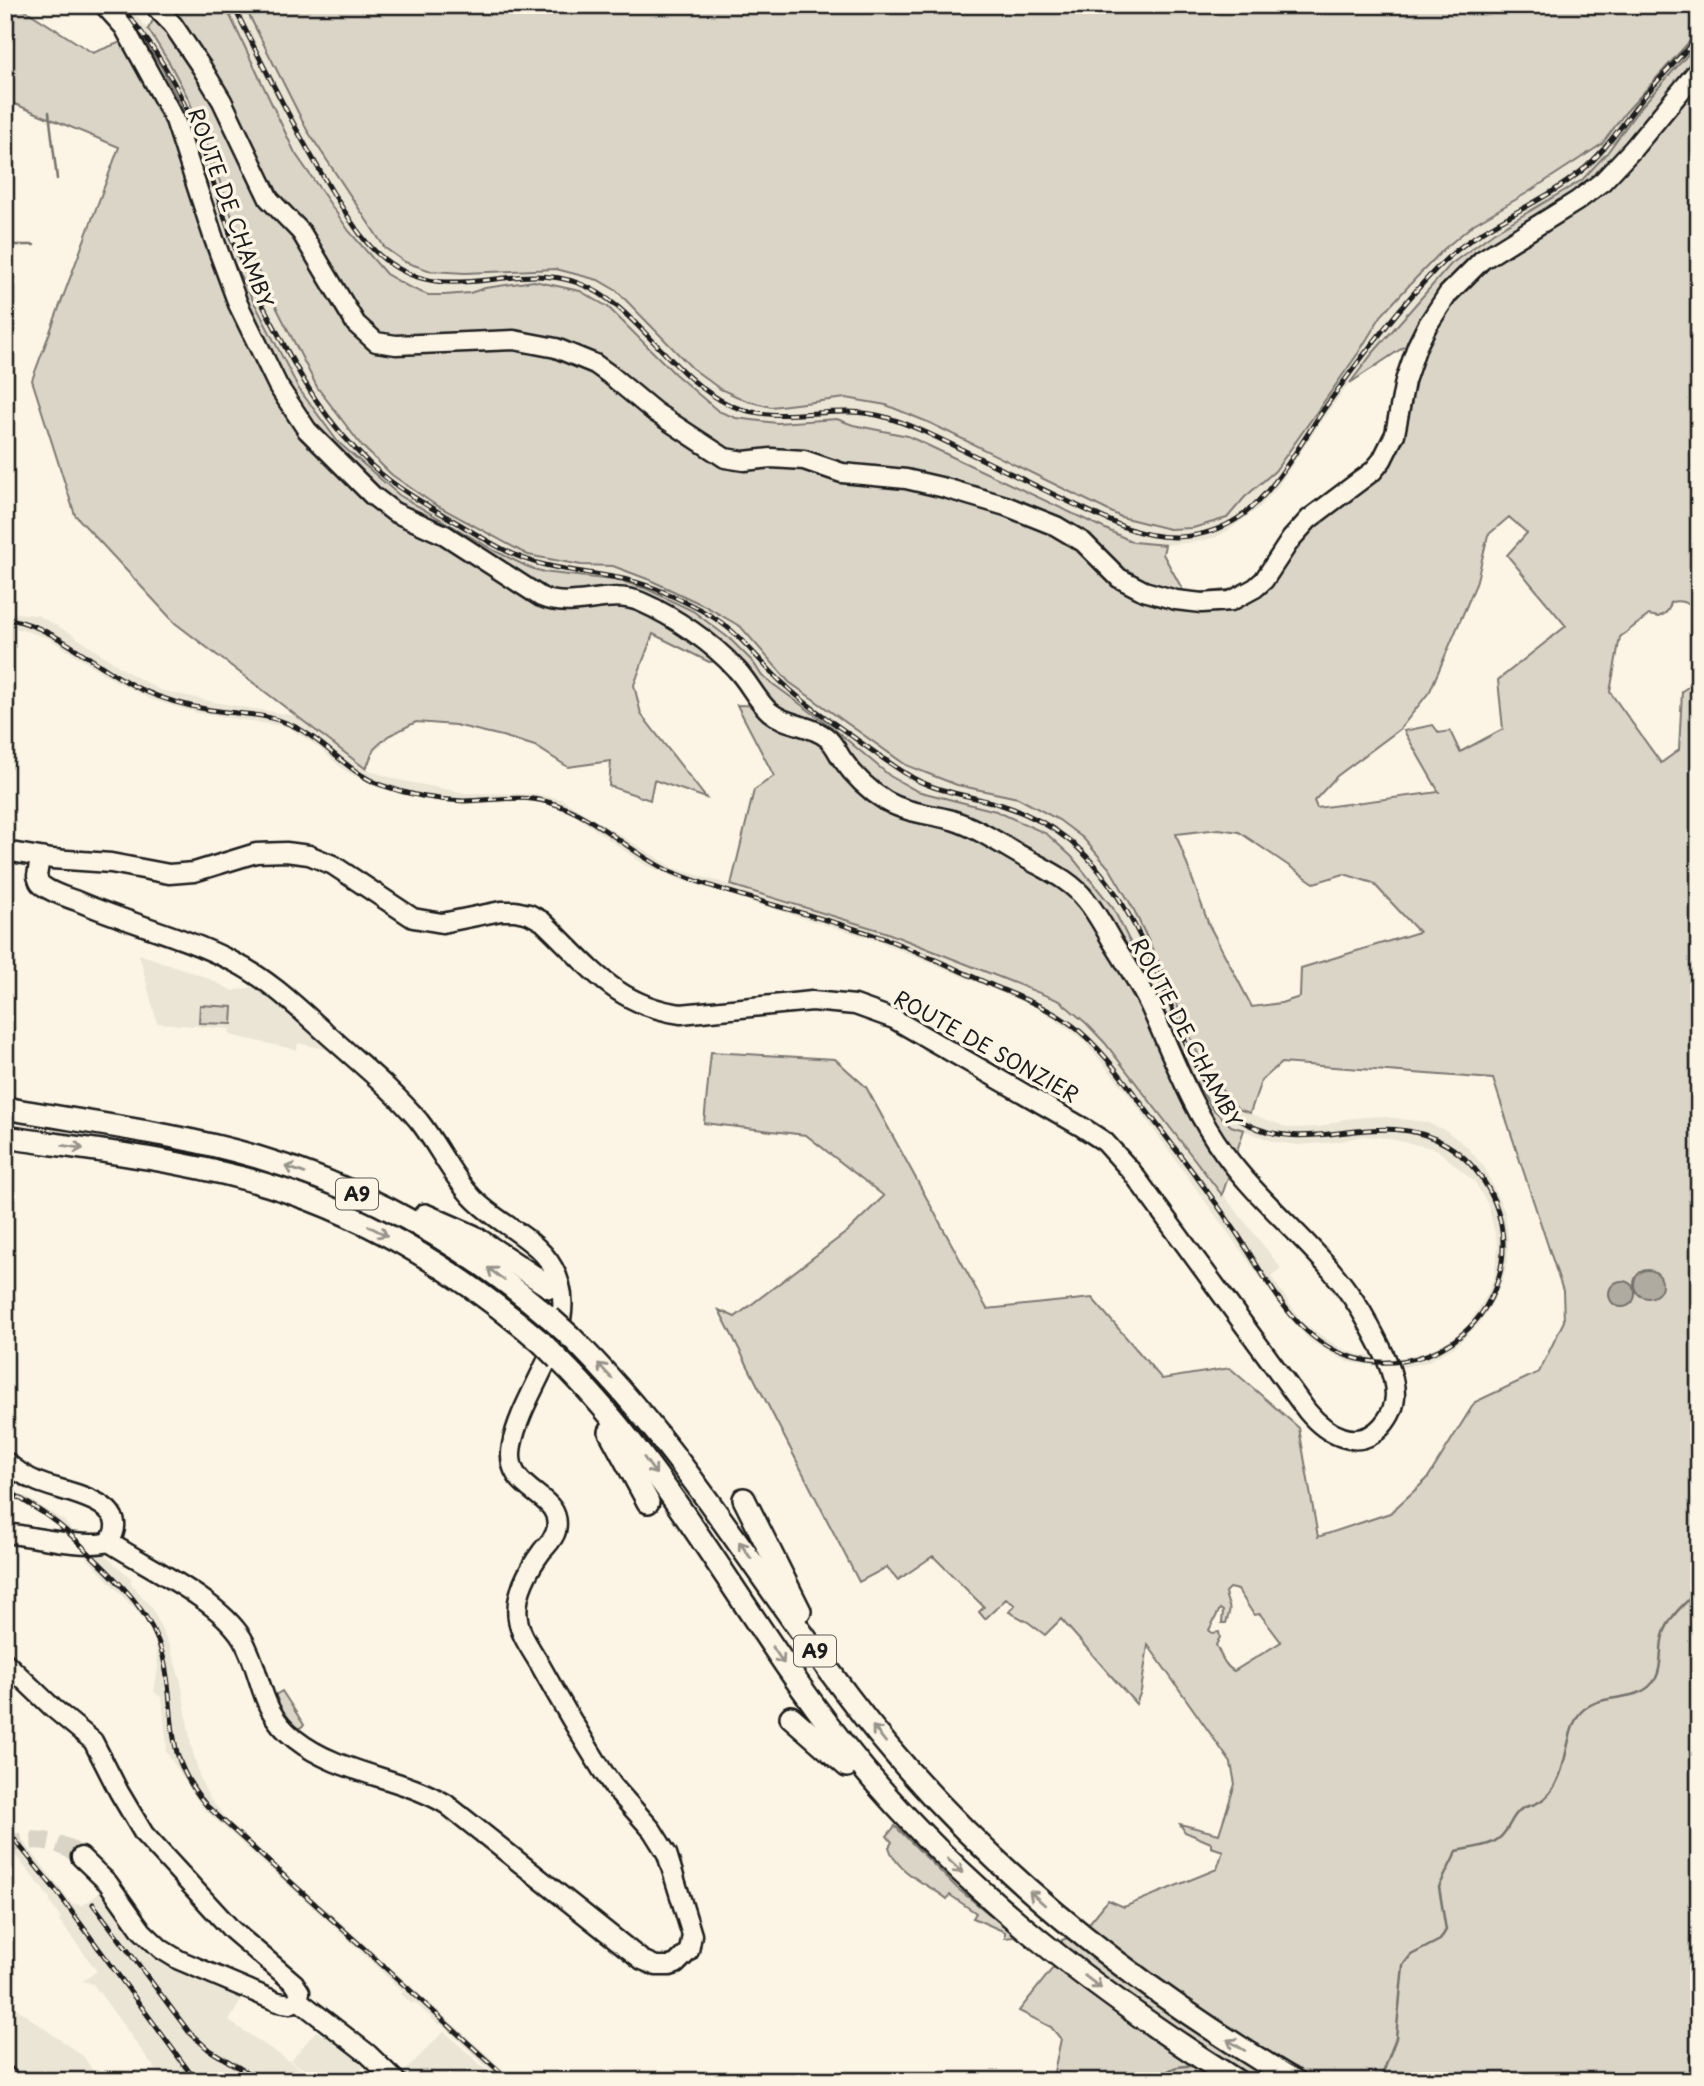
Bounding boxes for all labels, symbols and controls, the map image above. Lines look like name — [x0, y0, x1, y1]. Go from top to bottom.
street label: ROUTE DE CHAMBY — [181, 103, 283, 312]
street label: ROUTE DE CHAMBY — [1124, 932, 1252, 1133]
street label: ROUTE DE SONZIER — [889, 981, 1085, 1109]
one-way arrow — [61, 1141, 84, 1154]
one-way arrow — [284, 1163, 306, 1176]
road number: A9 — [336, 1178, 378, 1210]
one-way arrow — [367, 1224, 388, 1238]
one-way arrow — [487, 1267, 506, 1281]
one-way arrow — [597, 1362, 613, 1380]
one-way arrow — [643, 1457, 658, 1475]
one-way arrow — [738, 1541, 752, 1560]
road number: A9 — [794, 1636, 836, 1666]
one-way arrow — [771, 1644, 785, 1664]
one-way arrow — [871, 1726, 886, 1744]
one-way arrow — [946, 1858, 963, 1875]
one-way arrow — [1028, 1890, 1046, 1906]
one-way arrow — [1083, 1975, 1101, 1990]
one-way arrow — [1227, 2038, 1247, 2052]

